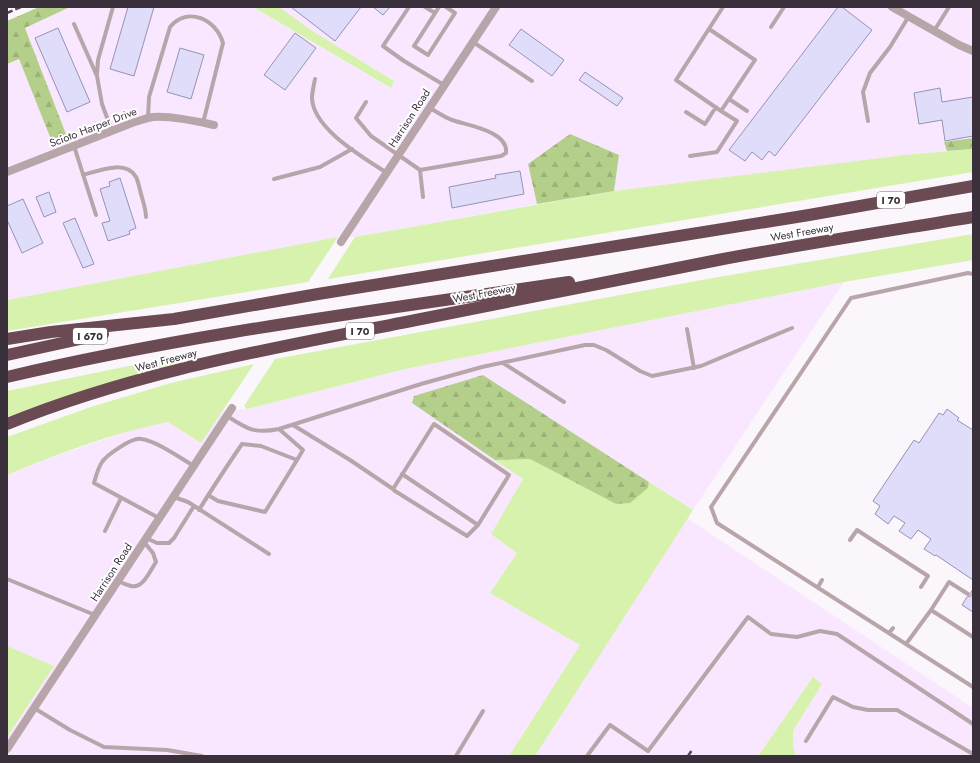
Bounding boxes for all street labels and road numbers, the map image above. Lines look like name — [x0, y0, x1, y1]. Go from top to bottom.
street label: Harrison Road — [384, 86, 434, 150]
street label: Scioto Harper Drive — [47, 103, 139, 151]
road number: I 70 — [877, 192, 905, 208]
street label: West Freeway — [769, 219, 835, 245]
street label: West Freeway — [451, 279, 517, 307]
road number: I 70 — [346, 323, 374, 339]
road number: I 670 — [73, 328, 107, 344]
street label: West Freeway — [133, 344, 199, 376]
street label: Harrison Road — [86, 540, 136, 604]

